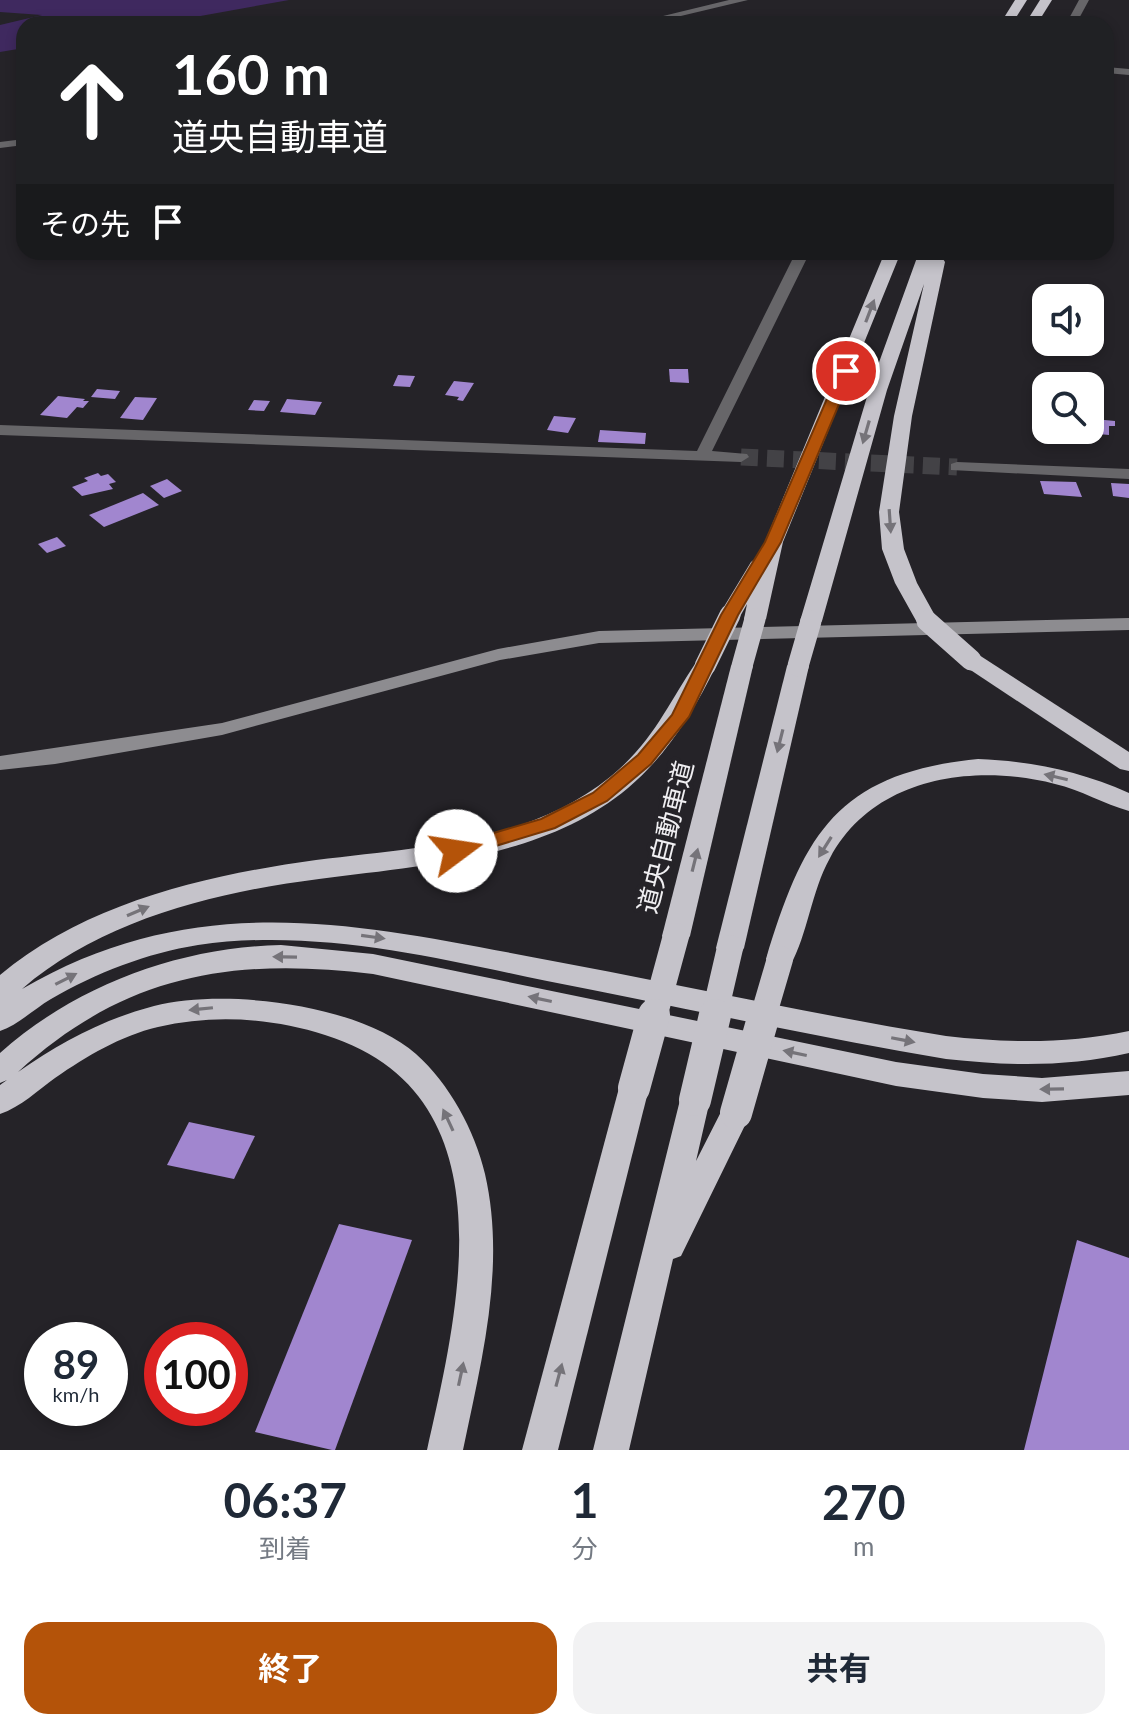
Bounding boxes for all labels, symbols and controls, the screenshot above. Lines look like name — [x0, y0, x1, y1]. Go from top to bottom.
text: 160 m — [172, 40, 330, 107]
icon: ahead — [40, 48, 144, 152]
text: 道央自動車道 — [172, 114, 388, 158]
icon: arrive — [146, 200, 190, 244]
text: その先 — [40, 205, 130, 241]
map controls — [1032, 284, 1104, 444]
button: sound — [1032, 284, 1104, 356]
one-way arrow — [864, 299, 877, 323]
pin — [812, 337, 880, 405]
icon: arrive — [824, 349, 868, 393]
button: search — [1032, 372, 1104, 444]
one-way arrow — [859, 420, 872, 444]
one-way arrow — [884, 509, 897, 534]
one-way arrow — [773, 729, 786, 754]
street label: 道央自動車道 — [631, 757, 699, 917]
one-way arrow — [1043, 770, 1068, 783]
position arrow — [414, 809, 498, 893]
one-way arrow — [818, 836, 832, 858]
one-way arrow — [689, 848, 701, 873]
one-way arrow — [127, 904, 150, 917]
one-way arrow — [361, 931, 386, 944]
one-way arrow — [272, 951, 297, 963]
one-way arrow — [54, 972, 77, 986]
one-way arrow — [528, 992, 553, 1005]
one-way arrow — [189, 1003, 214, 1016]
one-way arrow — [891, 1034, 916, 1047]
one-way arrow — [782, 1046, 807, 1059]
one-way arrow — [1039, 1083, 1064, 1096]
one-way arrow — [441, 1108, 455, 1132]
speed limit sign: 100 — [144, 1322, 248, 1426]
text: 89 — [53, 1340, 99, 1388]
one-way arrow — [455, 1361, 468, 1386]
one-way arrow — [554, 1362, 566, 1387]
text: km/h — [53, 1382, 99, 1406]
text: 06:37 — [223, 1471, 347, 1528]
text: 1 — [571, 1471, 599, 1528]
text: 270 — [822, 1473, 906, 1530]
text: m — [853, 1530, 874, 1562]
text: 到着 — [259, 1532, 311, 1564]
text: 分 — [572, 1532, 598, 1564]
button: 終了 — [24, 1622, 557, 1714]
button: 共有 — [573, 1622, 1105, 1714]

